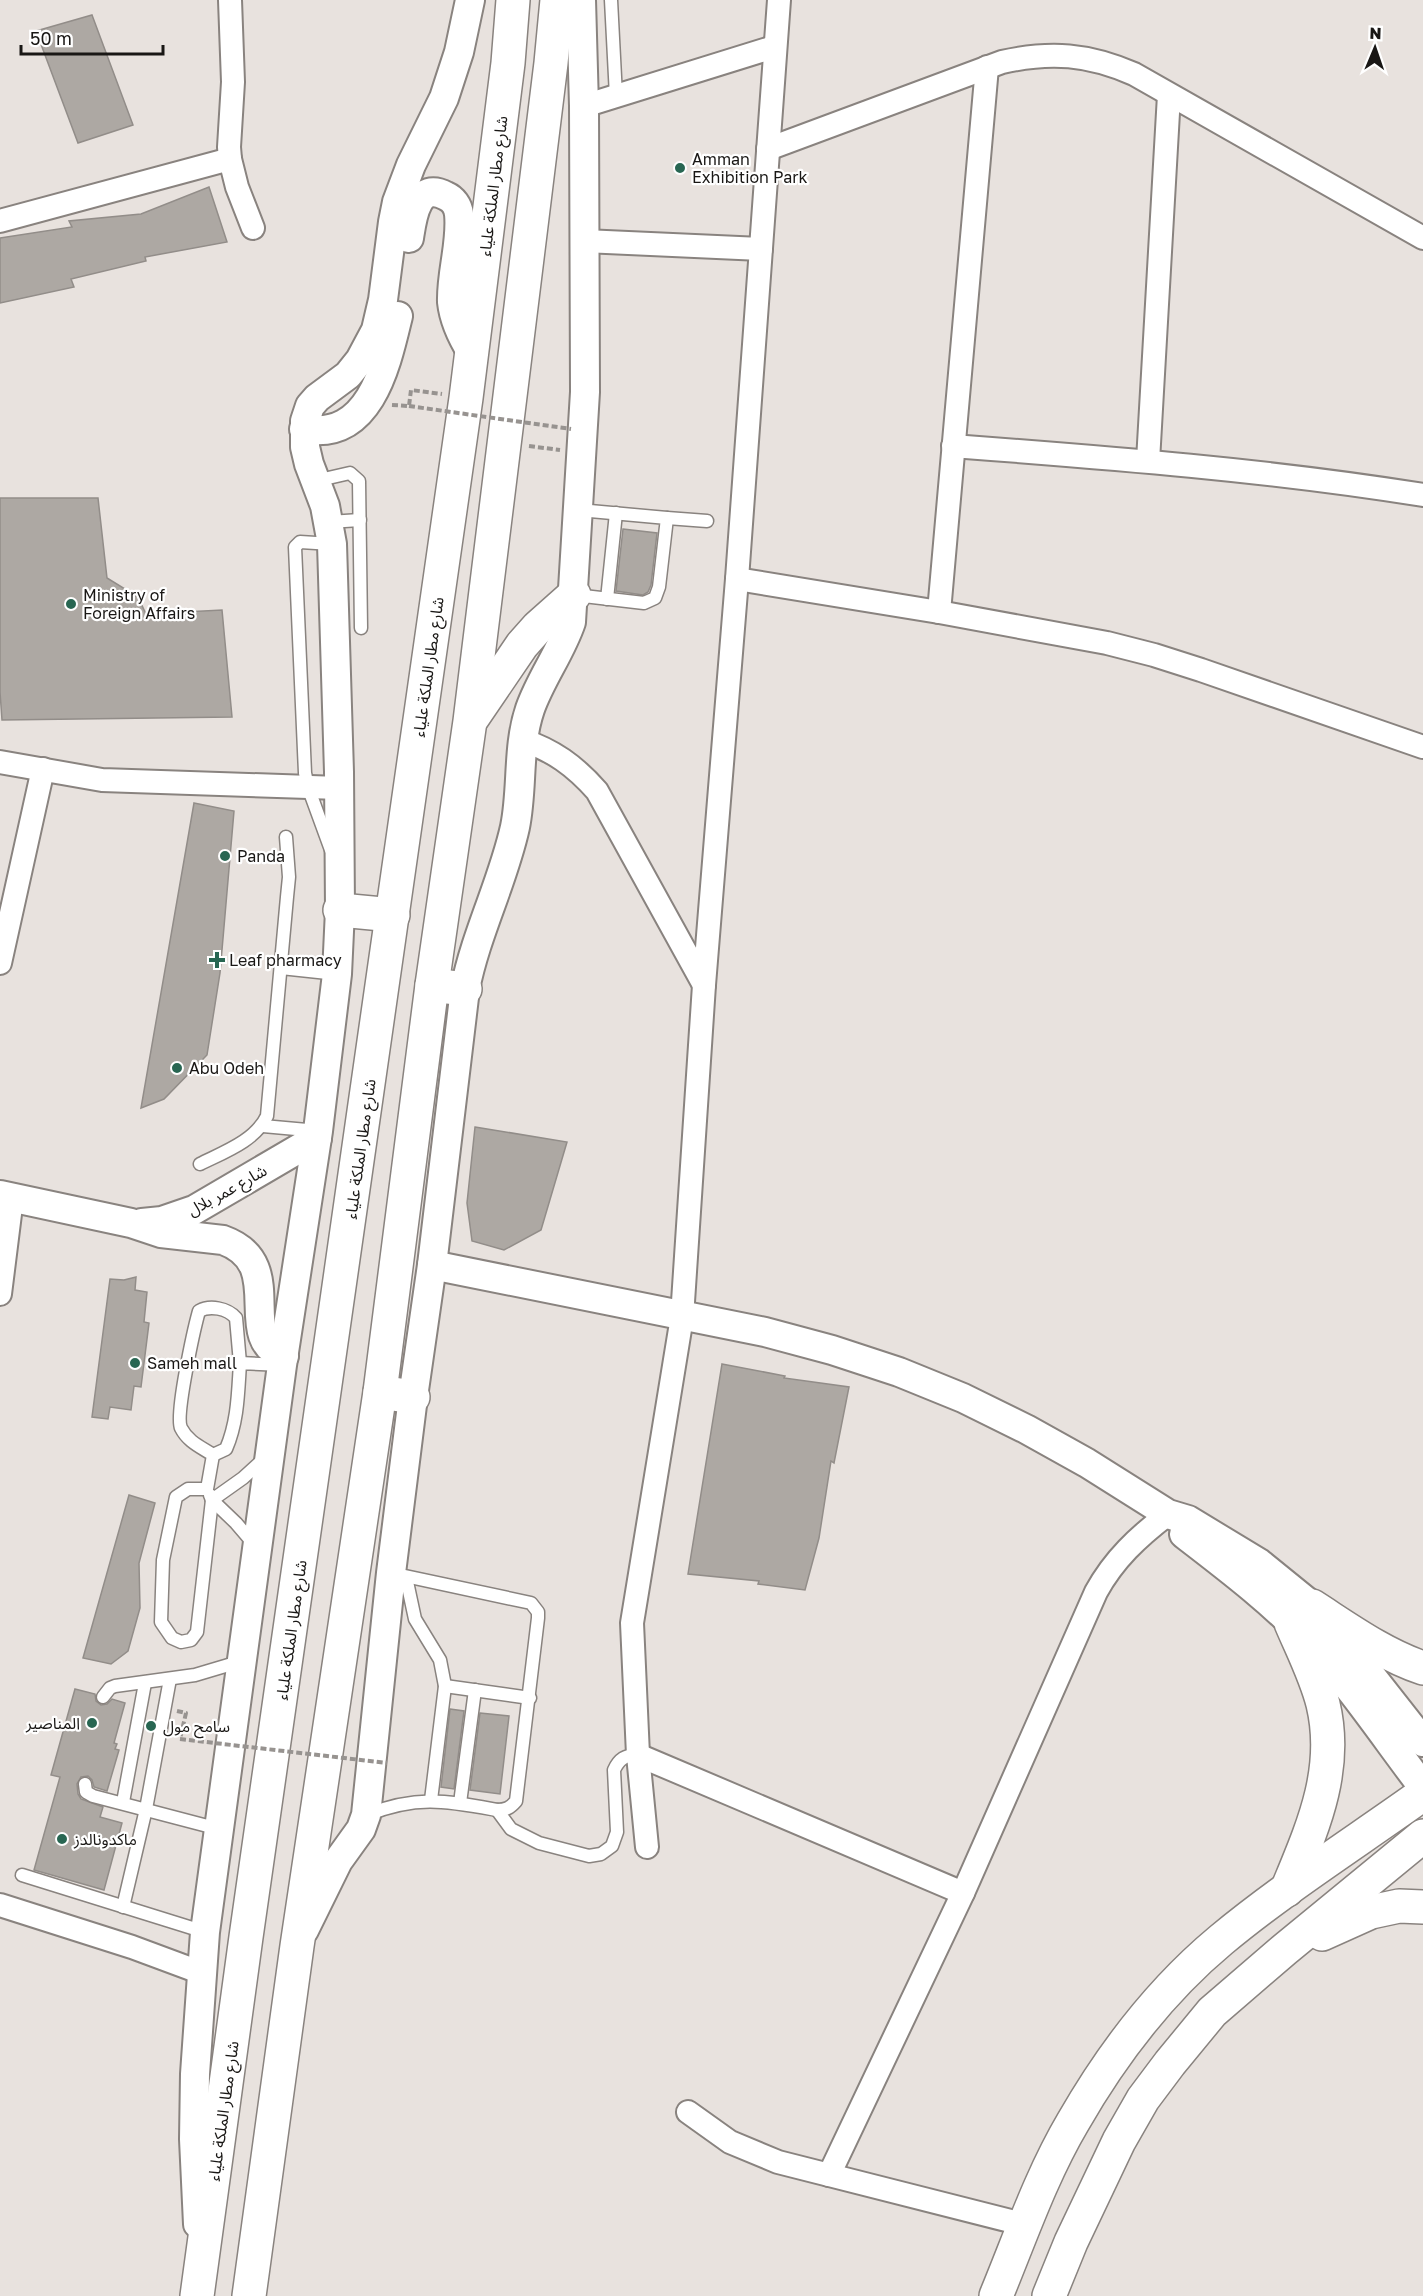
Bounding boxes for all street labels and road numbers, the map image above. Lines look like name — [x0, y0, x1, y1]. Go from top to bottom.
street label: شارع مطار الملكة علياء — [474, 115, 515, 258]
street label: شارع مطار الملكة علياء — [408, 596, 451, 739]
street label: شارع مطار الملكة علياء — [340, 1078, 383, 1221]
street label: شارع عمر بلال — [184, 1160, 272, 1223]
street label: شارع مطار الملكة علياء — [271, 1559, 314, 1702]
street label: شارع مطار الملكة علياء — [203, 2040, 246, 2183]

